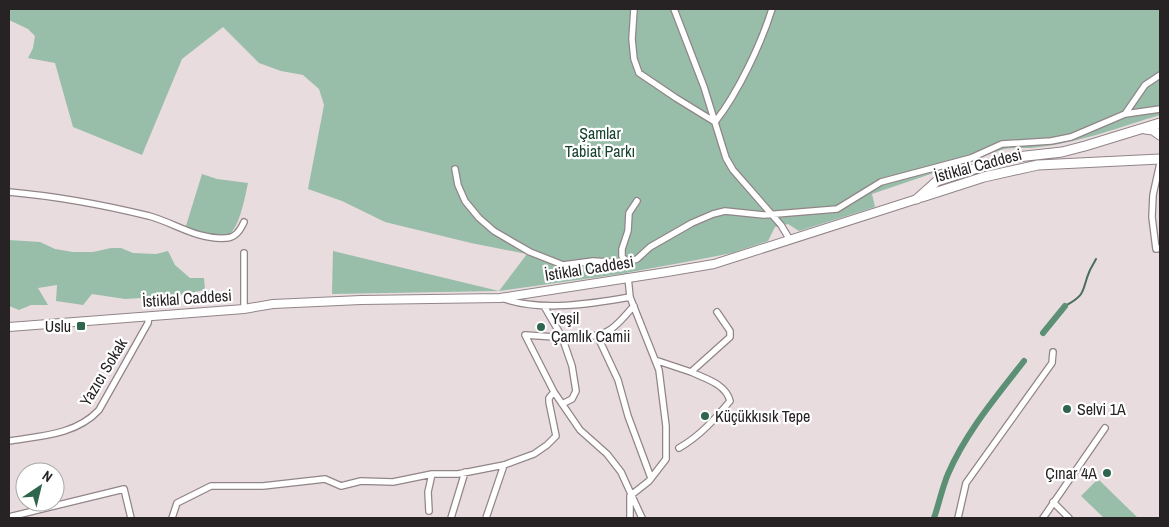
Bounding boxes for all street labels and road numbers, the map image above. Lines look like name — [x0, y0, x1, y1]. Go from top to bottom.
street label: İstiklal Caddesi — [932, 143, 1024, 187]
street label: İstiklal Caddesi — [543, 250, 635, 286]
street label: İstiklal Caddesi — [141, 284, 233, 312]
street label: Yazıcı Sokak — [74, 334, 132, 410]

